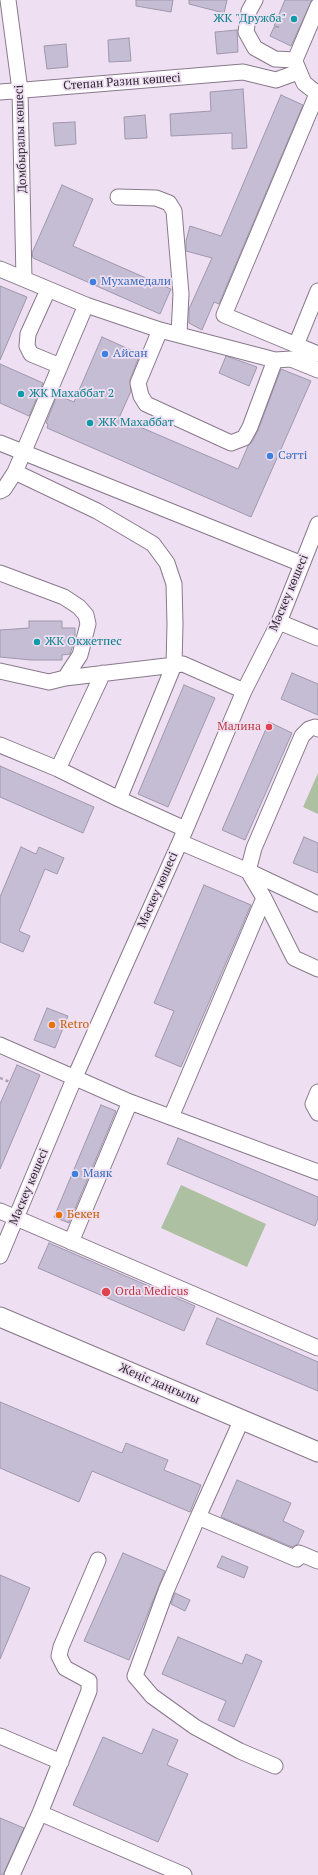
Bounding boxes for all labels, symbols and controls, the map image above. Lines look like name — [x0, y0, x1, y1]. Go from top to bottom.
place label: ЖК "Дружба" — [213, 12, 286, 26]
marker: ЖК "Дружба" — [289, 14, 299, 24]
street label: Степан Разин көшесі — [63, 71, 181, 93]
street label: Домбыралы көшесі — [12, 85, 30, 193]
place label: Мухамедали — [101, 275, 171, 289]
marker: Мухамедали — [88, 277, 98, 287]
place label: Айсан — [113, 347, 148, 361]
marker: Айсан — [100, 349, 110, 359]
place label: ЖК Махаббат 2 — [29, 387, 114, 401]
marker: ЖК Махаббат 2 — [16, 389, 26, 399]
place label: ЖК Махаббат — [98, 416, 174, 430]
marker: ЖК Махаббат — [85, 418, 95, 428]
place label: Сәтті — [278, 449, 307, 463]
marker: Сәтті — [265, 451, 275, 461]
street label: Мәскеу көшесі — [266, 553, 312, 633]
place label: ЖК Окжетпес — [45, 635, 122, 649]
marker: ЖК Окжетпес — [32, 637, 42, 647]
place label: Малина — [217, 720, 261, 734]
marker: Малина — [264, 722, 274, 732]
street label: Мәскеу көшесі — [135, 850, 181, 930]
place label: Retro — [60, 1018, 89, 1032]
marker: Retro — [47, 1020, 57, 1030]
street label: Мәскеу көшесі — [6, 1147, 52, 1227]
place label: Маяк — [83, 1167, 112, 1181]
marker: Маяк — [70, 1169, 80, 1179]
place label: Бекен — [67, 1208, 100, 1222]
marker: Бекен — [54, 1210, 64, 1220]
place label: Orda Medicus — [115, 1285, 189, 1299]
marker: Orda Medicus — [100, 1286, 112, 1298]
street label: Жеңіс даңғылы — [116, 1361, 202, 1407]

